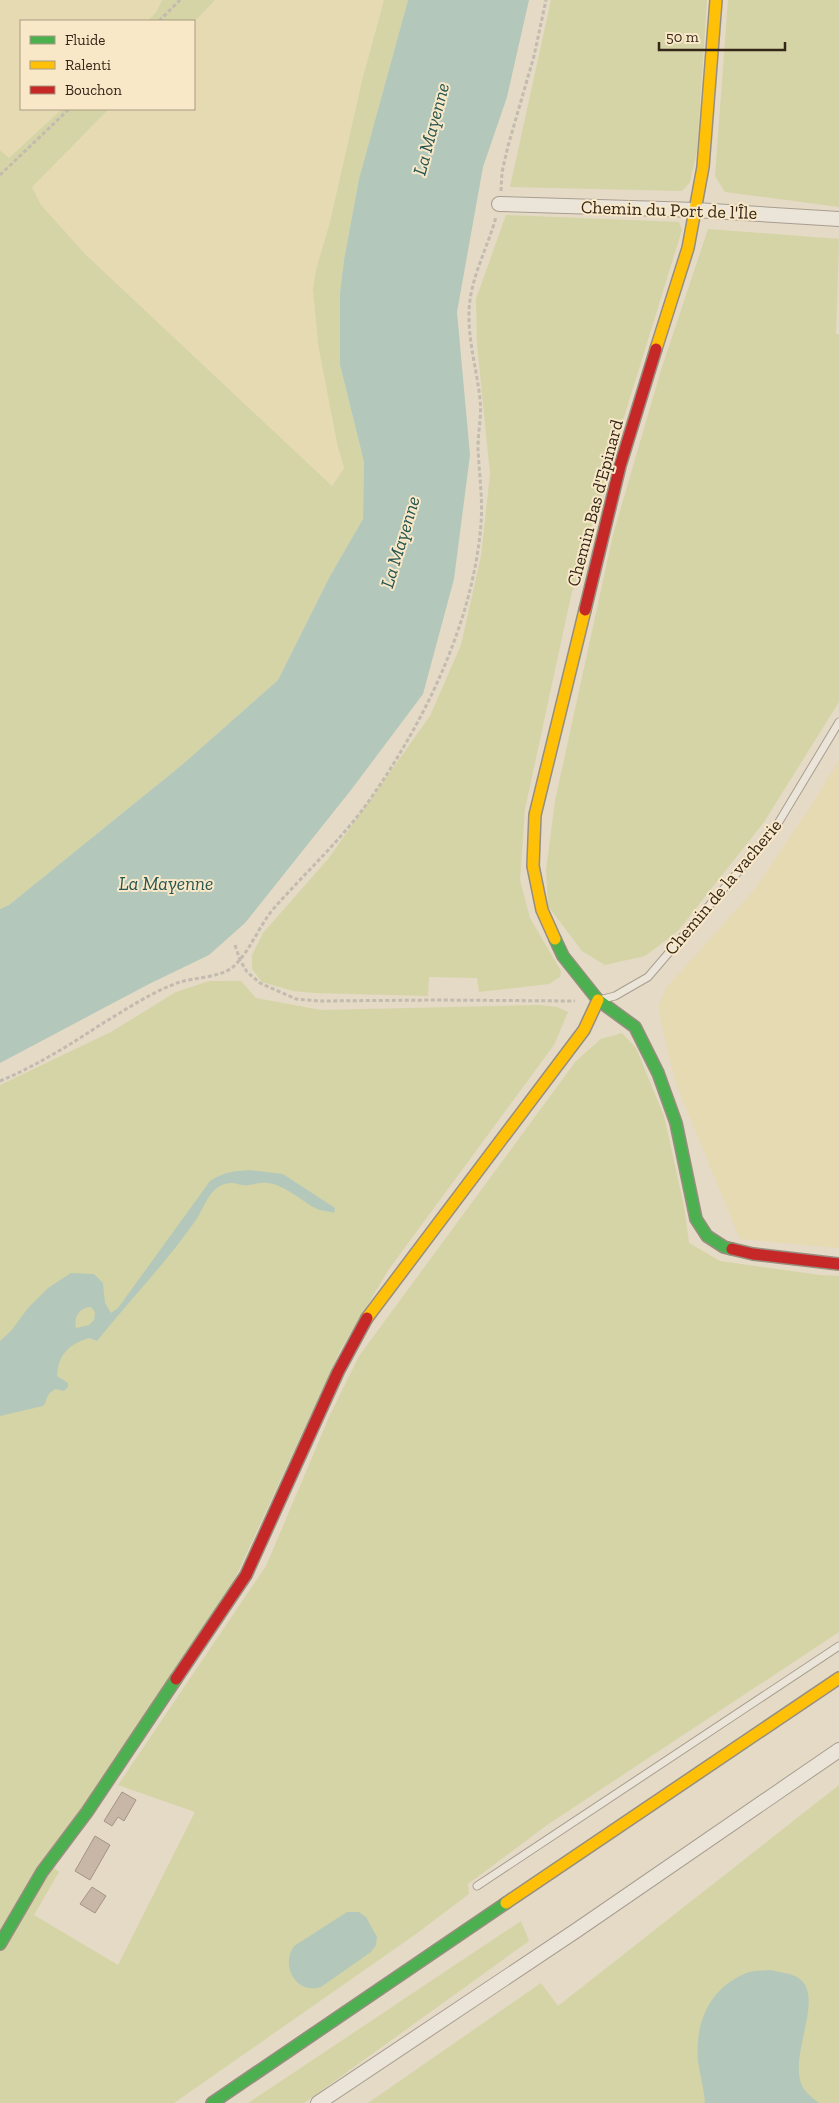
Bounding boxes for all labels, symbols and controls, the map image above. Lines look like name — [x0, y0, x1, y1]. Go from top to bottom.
legend — [20, 20, 195, 110]
scale bar — [659, 20, 785, 52]
text: 50 m — [666, 28, 699, 46]
text: Fluide — [65, 31, 105, 49]
text: Ralenti — [65, 56, 111, 74]
water label: La Mayenne — [408, 80, 454, 178]
text: Bouchon — [65, 81, 122, 99]
street label: Chemin du Port de l'Île — [581, 196, 757, 224]
street label: Chemin Bas d'Epinard — [562, 417, 628, 589]
water label: La Mayenne — [375, 493, 425, 591]
street label: Chemin de la vacherie — [660, 815, 786, 959]
water label: La Mayenne — [119, 872, 213, 895]

